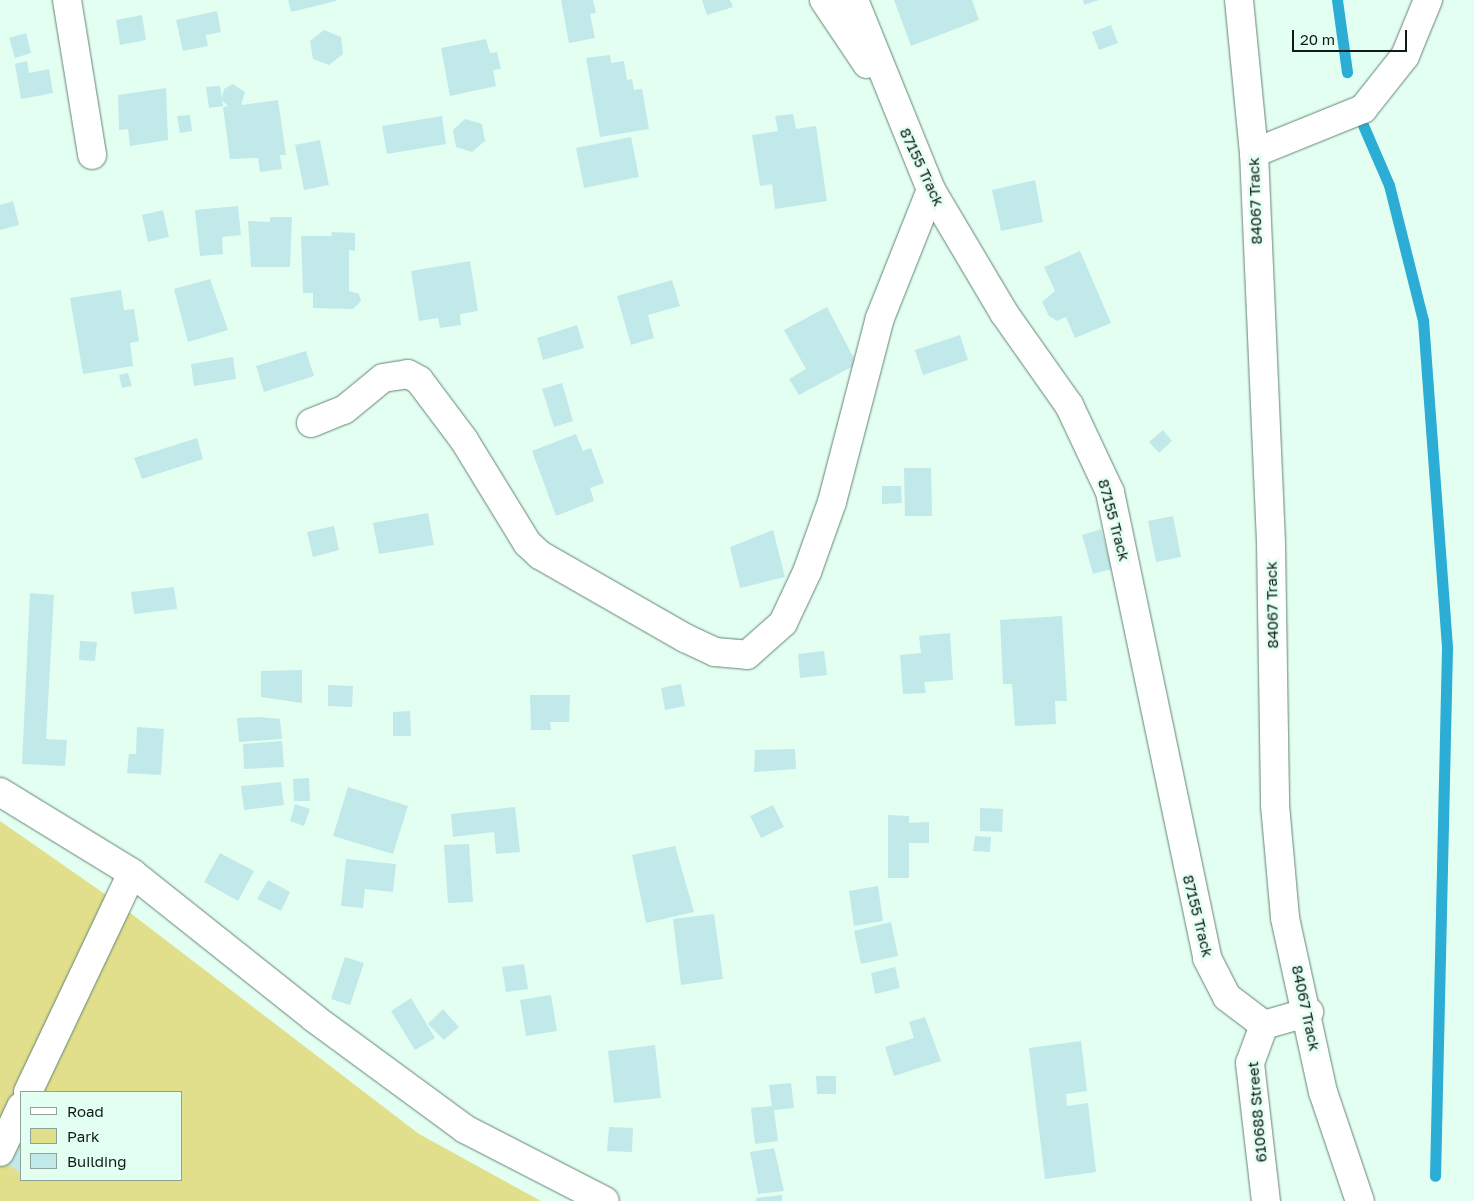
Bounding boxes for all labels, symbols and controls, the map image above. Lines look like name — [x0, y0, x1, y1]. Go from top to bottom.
scale bar — [1294, 20, 1409, 52]
text: 20 m — [1300, 30, 1335, 48]
street label: 87155 Track — [896, 125, 948, 209]
street label: 84067 Track — [1244, 157, 1266, 245]
street label: 87155 Track — [1094, 477, 1134, 563]
street label: 84067 Track — [1262, 561, 1282, 649]
street label: 87155 Track — [1179, 873, 1217, 959]
street label: 84067 Track — [1288, 964, 1324, 1052]
street label: 610688 Street — [1244, 1061, 1270, 1163]
legend — [20, 1091, 182, 1181]
text: Road — [67, 1102, 104, 1120]
text: Park — [67, 1127, 99, 1145]
text: Building — [67, 1152, 127, 1170]

